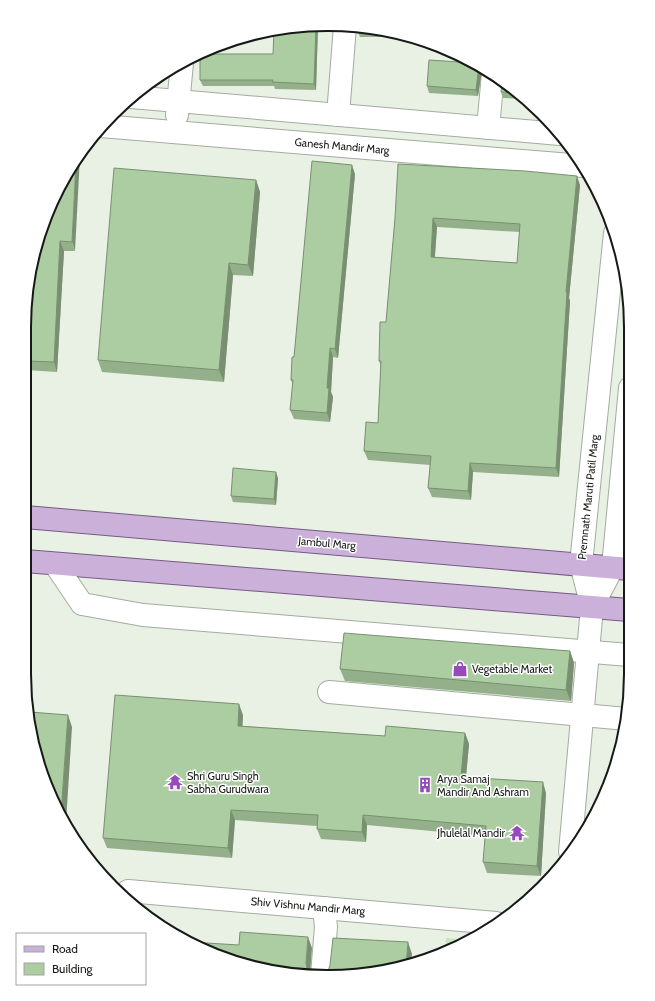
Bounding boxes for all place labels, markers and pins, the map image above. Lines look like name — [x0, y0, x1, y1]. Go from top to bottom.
shop icon: Vegetable Market — [451, 660, 469, 678]
place label: Vegetable Market — [472, 662, 552, 676]
place label: Shri Guru Singh Sabha Gurudwara — [187, 769, 270, 796]
place label: Arya Samaj Mandir And Ashram — [437, 772, 529, 799]
temple icon: Shri Guru Singh Sabha Gurudwara — [166, 773, 184, 791]
building icon: Arya Samaj Mandir And Ashram — [416, 776, 434, 794]
temple icon: Jhulelal Mandir — [508, 824, 526, 842]
place label: Jhulelal Mandir — [436, 826, 506, 840]

